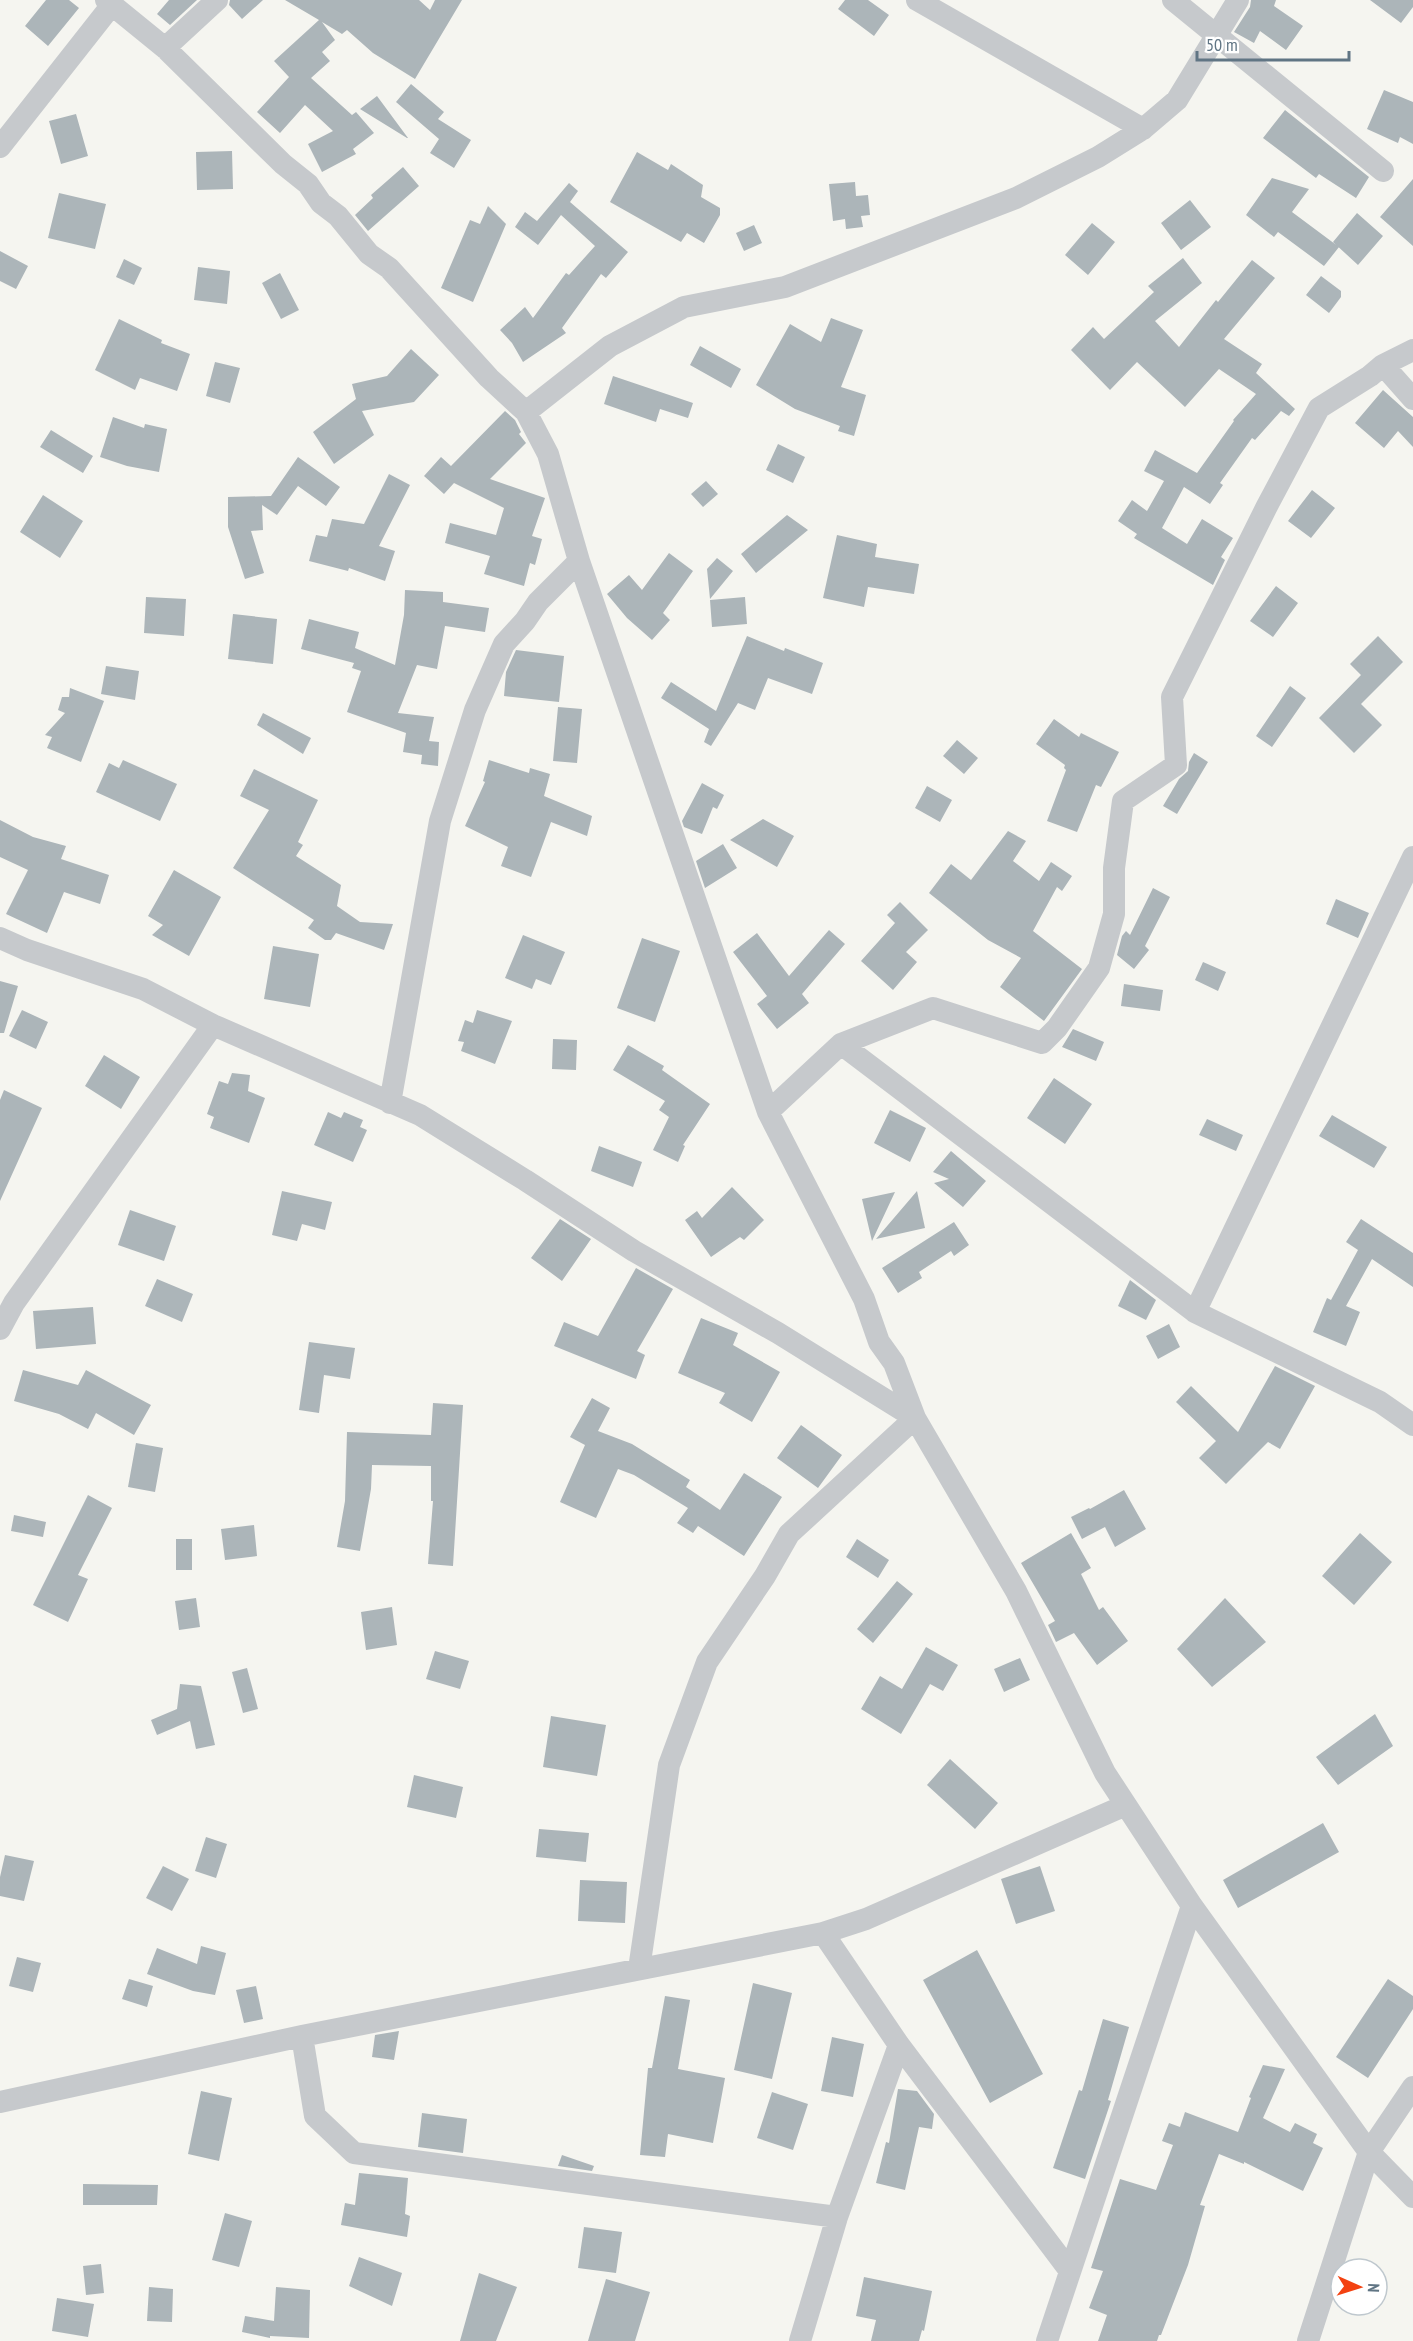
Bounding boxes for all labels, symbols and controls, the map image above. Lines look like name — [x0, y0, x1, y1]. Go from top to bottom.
scale bar — [1197, 24, 1348, 62]
text: 50 m — [1206, 33, 1238, 56]
north arrow — [1329, 2257, 1389, 2317]
text: N — [1364, 2283, 1384, 2293]

